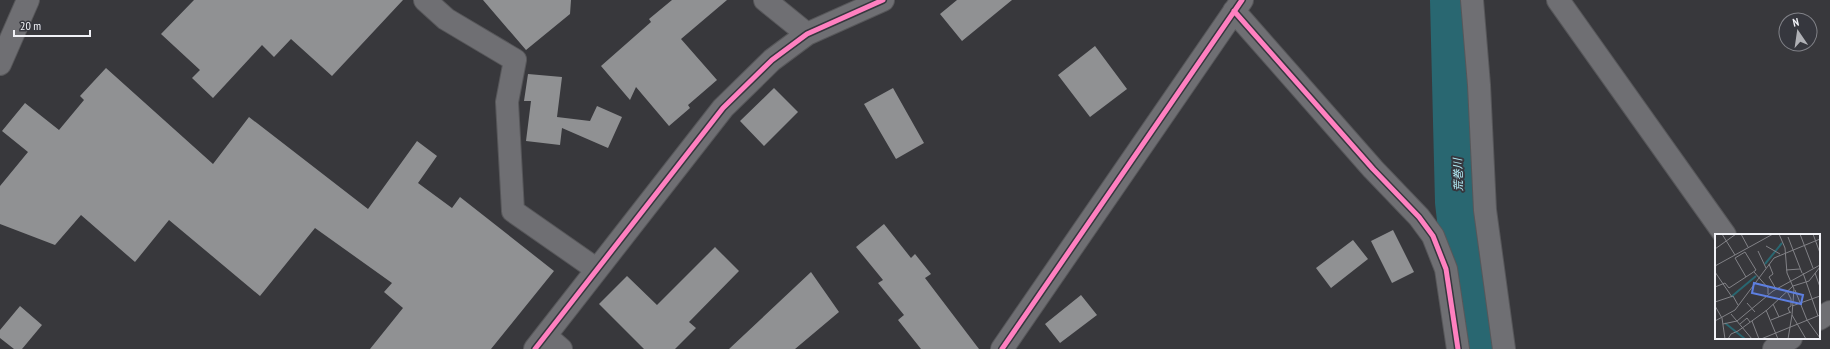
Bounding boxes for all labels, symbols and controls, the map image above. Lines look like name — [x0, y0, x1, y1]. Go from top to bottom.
scale bar — [14, 12, 90, 38]
north arrow — [1778, 12, 1818, 52]
text: N — [1791, 15, 1800, 30]
text: 20 m — [20, 18, 41, 33]
water label: 荒巻川 — [1450, 157, 1466, 192]
inset map — [1715, 234, 1820, 339]

